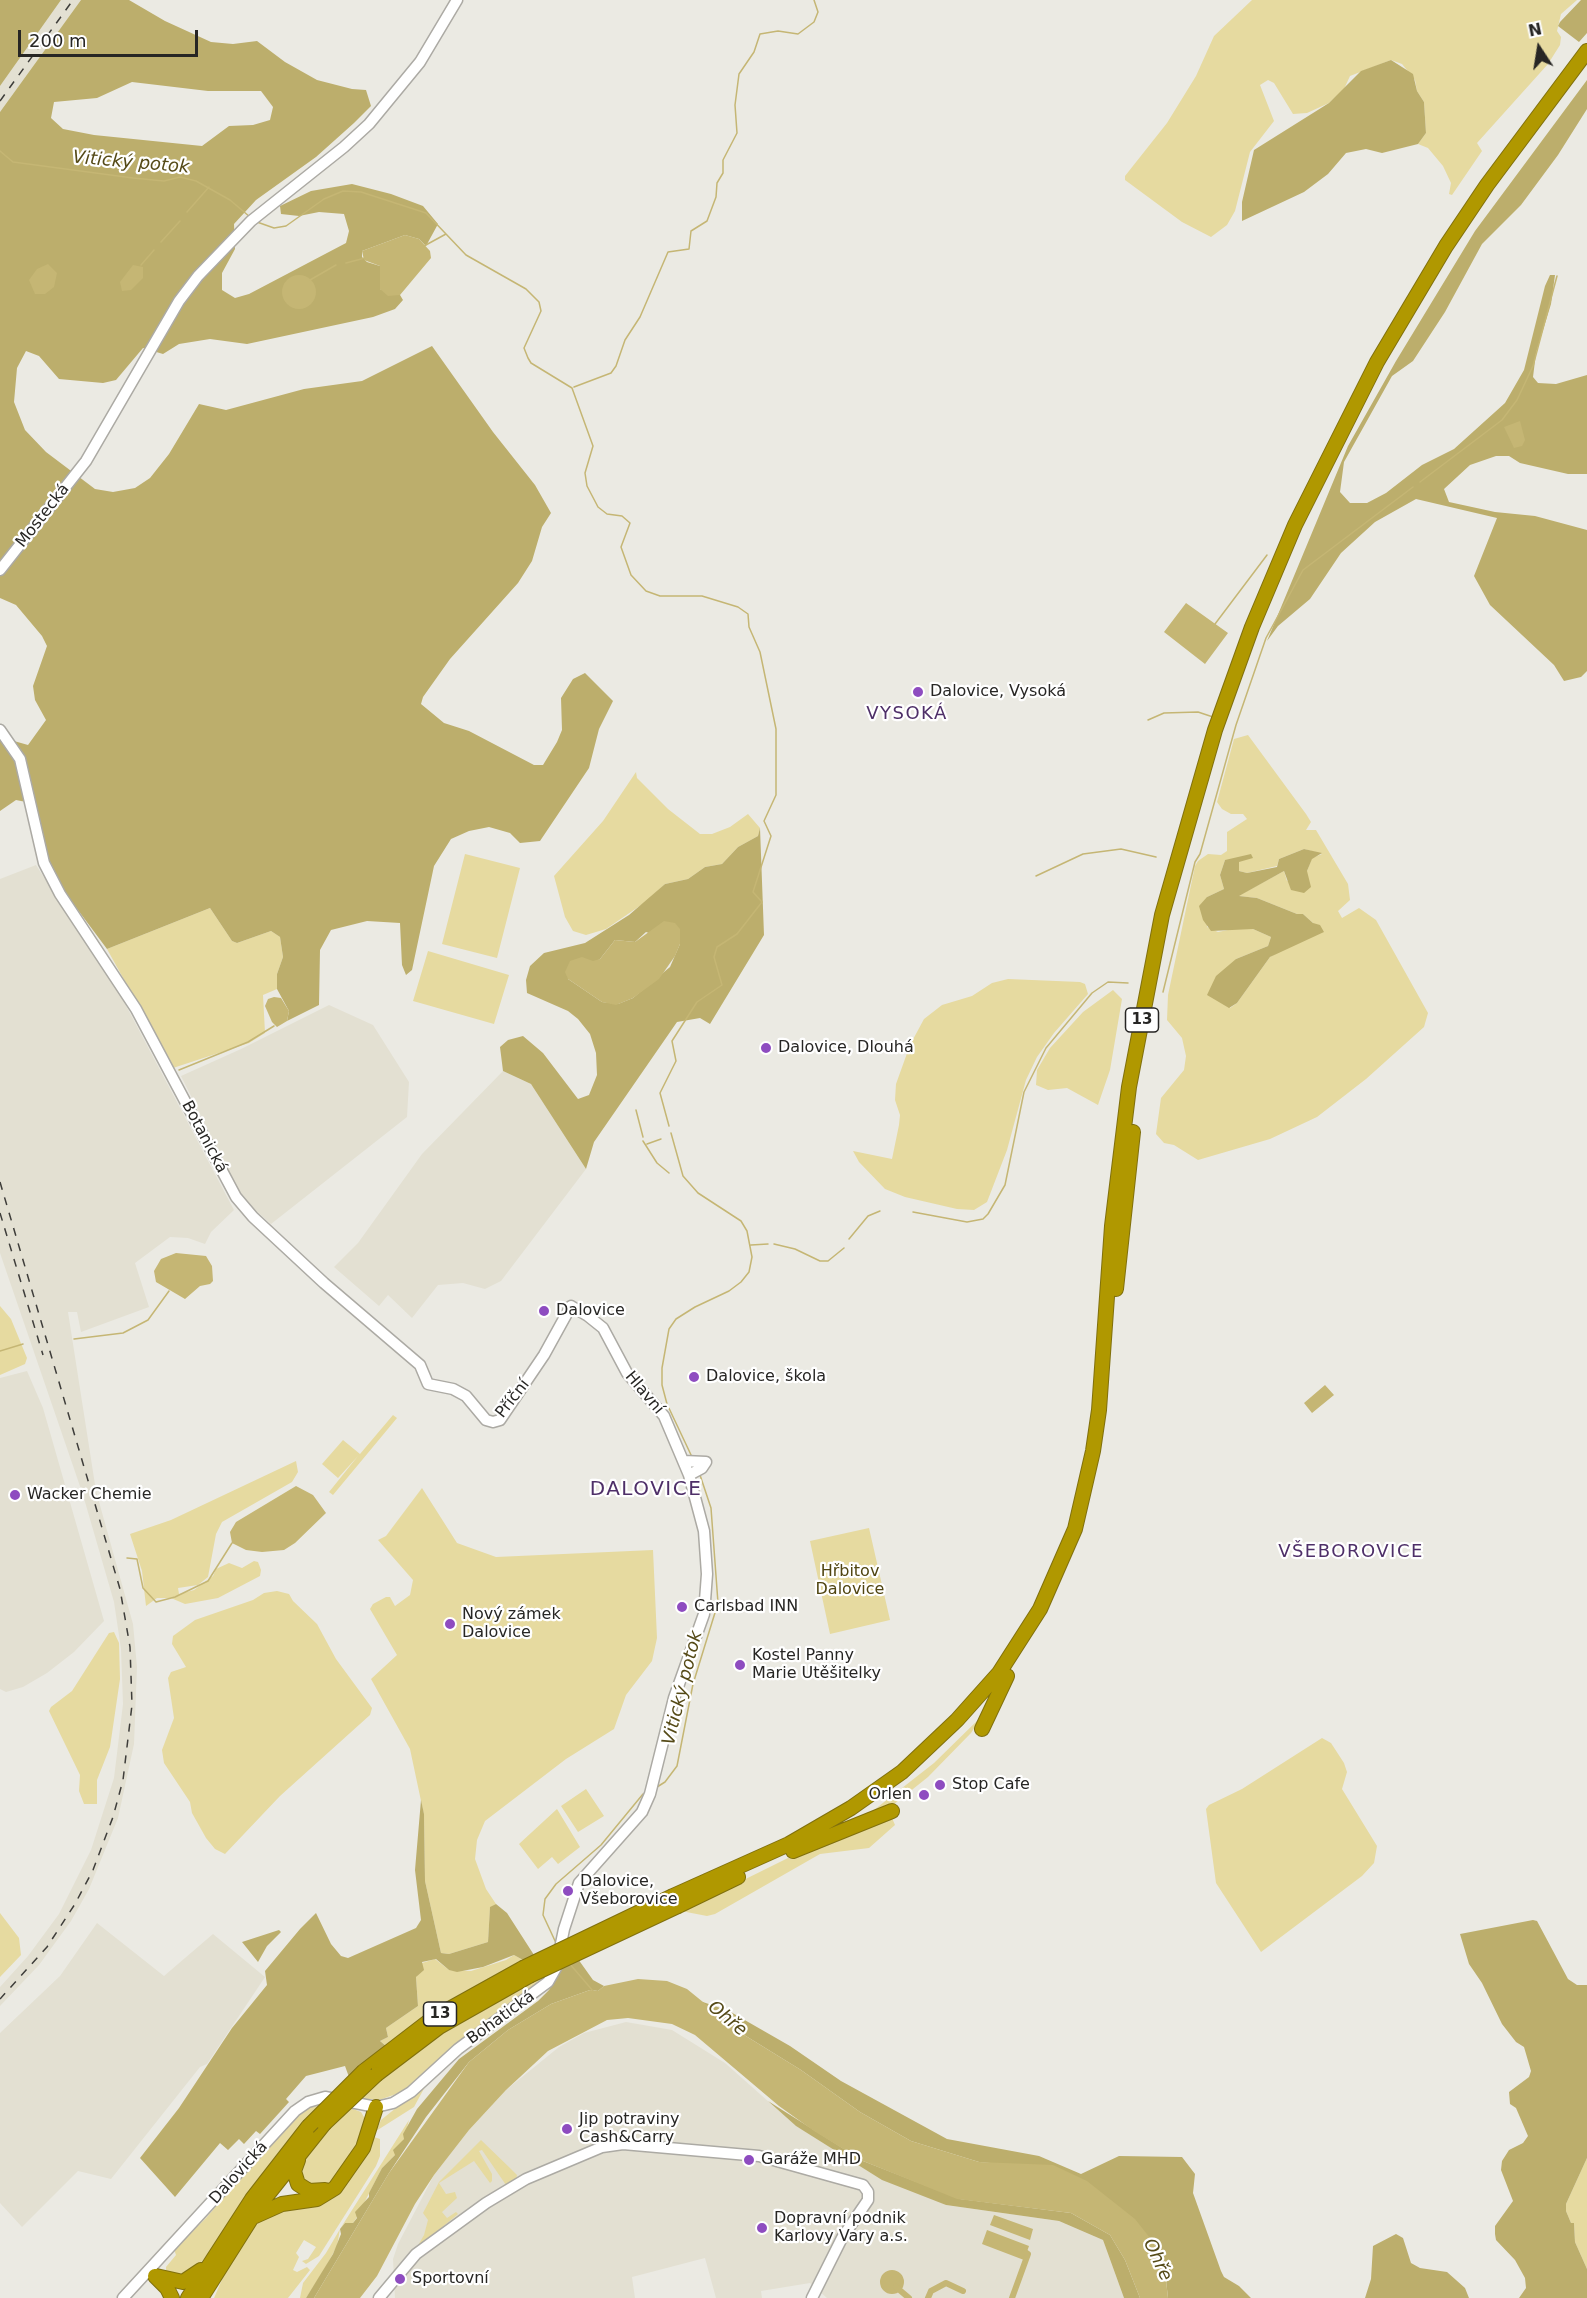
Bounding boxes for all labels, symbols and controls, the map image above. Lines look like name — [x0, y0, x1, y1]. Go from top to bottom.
scale bar — [21, 18, 201, 56]
north arrow — [1509, 18, 1569, 78]
text: N — [1527, 19, 1544, 41]
text: 200 m — [29, 30, 87, 51]
water label: Vitický potok — [72, 147, 190, 179]
street label: Mostecká — [12, 480, 74, 552]
place label: Dalovice, Vysoká — [930, 682, 1066, 702]
marker: Dalovice, Vysoká — [911, 685, 925, 699]
district label: VYSOKÁ — [866, 703, 948, 725]
road number: 13 — [1126, 1008, 1158, 1032]
place label: Dalovice, Dlouhá — [778, 1038, 914, 1058]
marker: Dalovice, Dlouhá — [759, 1041, 773, 1055]
street label: Botanická — [177, 1098, 231, 1176]
place label: Dalovice — [556, 1301, 625, 1321]
marker: Dalovice — [537, 1304, 551, 1318]
place label: Dalovice, škola — [706, 1367, 826, 1387]
street label: Hlavní — [620, 1368, 668, 1418]
marker: Dalovice, škola — [687, 1370, 701, 1384]
street label: Příční — [492, 1376, 534, 1422]
district label: DALOVICE — [590, 1478, 702, 1502]
place label: Wacker Chemie — [27, 1485, 152, 1505]
marker: Wacker Chemie — [8, 1488, 22, 1502]
district label: VŠEBOROVICE — [1278, 1541, 1424, 1563]
park label: Hřbitov Dalovice — [816, 1562, 884, 1600]
place label: Carlsbad INN — [694, 1597, 798, 1617]
marker: Carlsbad INN — [675, 1600, 689, 1614]
place label: Nový zámek Dalovice — [462, 1605, 561, 1643]
marker: Nový zámek Dalovice — [443, 1617, 457, 1631]
water label: Vitický potok — [658, 1629, 708, 1747]
place label: Kostel Panny Marie Utěšitelky — [752, 1646, 881, 1684]
marker: Kostel Panny Marie Utěšitelky — [733, 1658, 747, 1672]
place label: Stop Cafe — [952, 1775, 1030, 1795]
marker: Stop Cafe — [933, 1778, 947, 1792]
place label: Orlen — [868, 1785, 912, 1805]
marker: Orlen — [917, 1788, 931, 1802]
place label: Dalovice, Všeborovice — [580, 1872, 678, 1910]
marker: Dalovice, Všeborovice — [561, 1884, 575, 1898]
street label: Bohatická — [463, 1987, 539, 2049]
water label: Ohře — [703, 1997, 751, 2041]
road number: 13 — [424, 2002, 456, 2026]
place label: Jip potraviny Cash&Carry — [579, 2110, 680, 2148]
marker: Jip potraviny Cash&Carry — [560, 2122, 574, 2136]
street label: Dalovická — [206, 2138, 272, 2208]
place label: Garáže MHD — [761, 2150, 861, 2170]
marker: Garáže MHD — [742, 2153, 756, 2167]
place label: Dopravní podnik Karlovy Vary a.s. — [774, 2209, 908, 2247]
marker: Dopravní podnik Karlovy Vary a.s. — [755, 2221, 769, 2235]
water label: Ohře — [1138, 2235, 1176, 2285]
place label: Sportovní — [412, 2269, 489, 2289]
marker: Sportovní — [393, 2272, 407, 2286]

